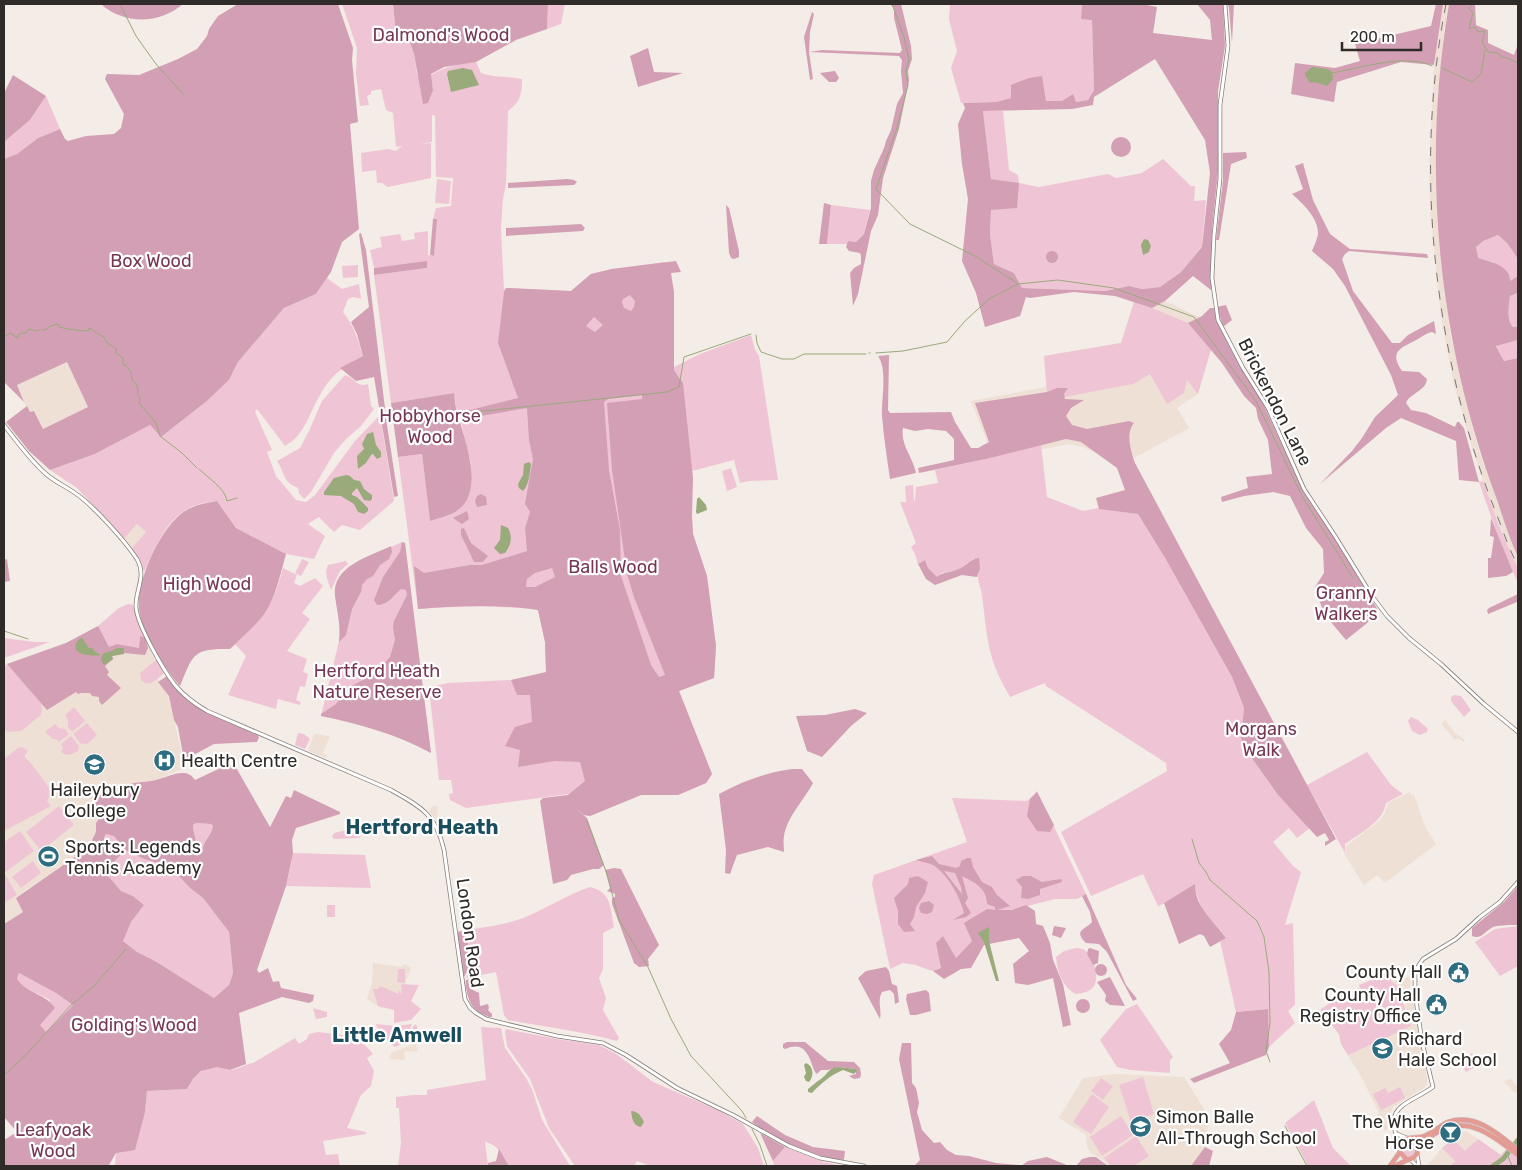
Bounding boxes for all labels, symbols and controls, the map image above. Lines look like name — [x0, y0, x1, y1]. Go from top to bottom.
scale bar — [1342, 20, 1421, 52]
park label: Dalmond's Wood — [373, 24, 509, 46]
text: 200 m — [1350, 28, 1395, 46]
park label: Box Wood — [110, 250, 192, 272]
street label: Brickendon Lane — [1233, 334, 1317, 470]
park label: Hobbyhorse Wood — [379, 405, 481, 448]
park label: Balls Wood — [568, 556, 658, 578]
park label: High Wood — [163, 573, 251, 595]
park label: Granny Walkers — [1314, 582, 1378, 625]
park label: Hertford Heath Nature Reserve — [313, 660, 441, 703]
park label: Morgans Walk — [1225, 718, 1297, 761]
hospital icon: Health Centre — [153, 749, 177, 773]
place label: Health Centre — [181, 750, 297, 772]
school or university icon: Haileybury College — [83, 753, 107, 777]
place label: Haileybury College — [50, 779, 140, 822]
district label: Hertford Heath — [346, 815, 498, 839]
place label: Sports: Legends Tennis Academy — [65, 836, 201, 879]
sports icon: Sports: Legends Tennis Academy — [37, 845, 61, 869]
street label: London Road — [451, 877, 489, 989]
public building icon: County Hall — [1446, 960, 1470, 984]
place label: County Hall — [1346, 961, 1442, 983]
place label: County Hall Registry Office — [1300, 984, 1421, 1027]
public building icon: County Hall Registry Office — [1425, 993, 1449, 1017]
park label: Golding's Wood — [71, 1014, 197, 1036]
district label: Little Amwell — [332, 1023, 462, 1047]
place label: Richard Hale School — [1398, 1028, 1497, 1071]
school or university icon: Richard Hale School — [1370, 1037, 1394, 1061]
place label: Simon Balle All-Through School — [1156, 1106, 1316, 1149]
place label: The White Horse — [1352, 1111, 1434, 1154]
school or university icon: Simon Balle All-Through School — [1128, 1115, 1152, 1139]
park label: Leafyoak Wood — [15, 1119, 92, 1162]
bar icon: The White Horse — [1438, 1120, 1462, 1144]

